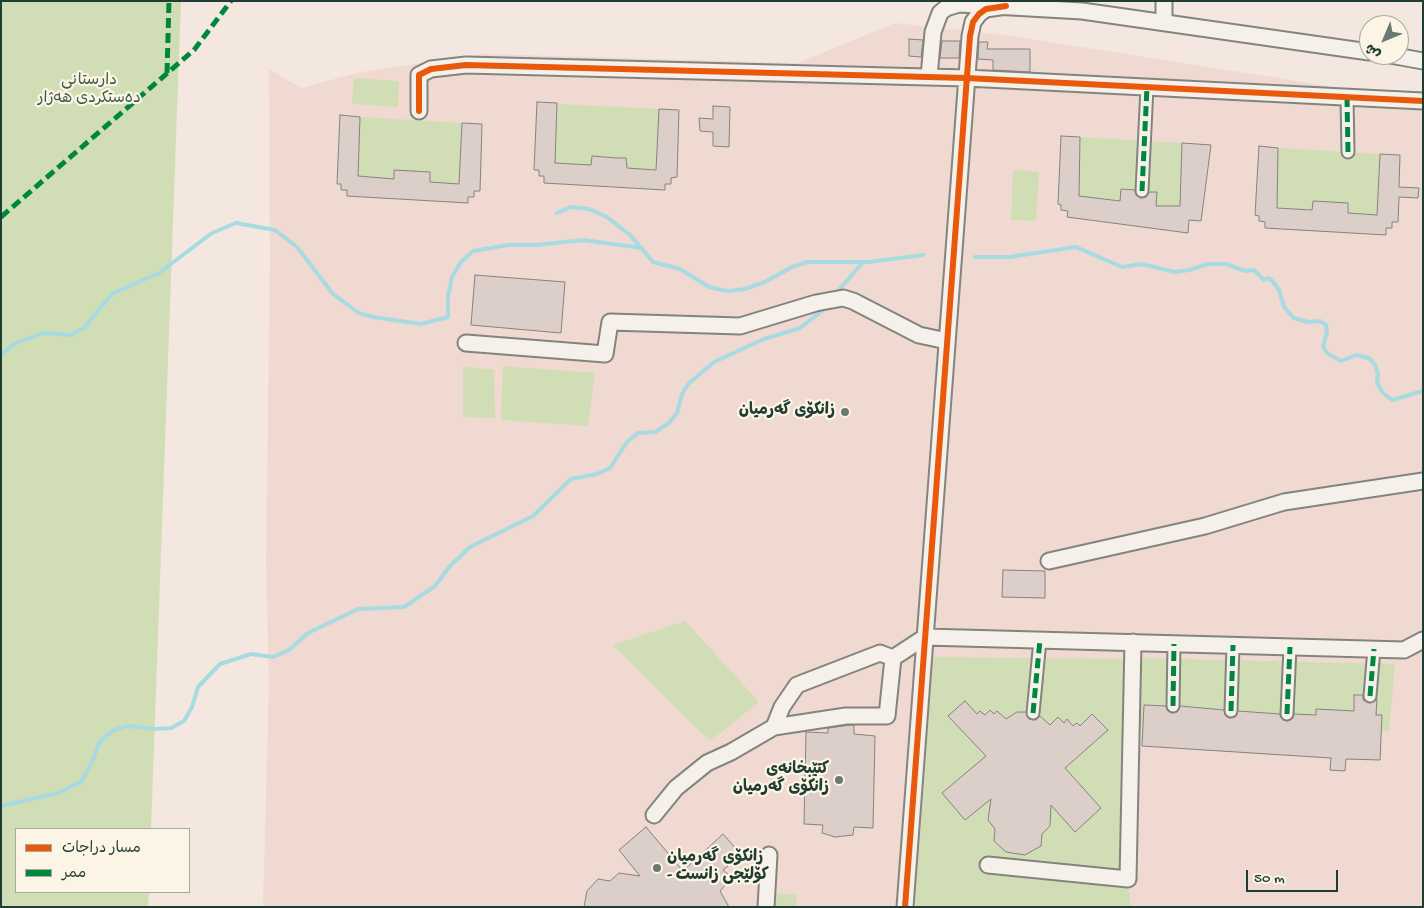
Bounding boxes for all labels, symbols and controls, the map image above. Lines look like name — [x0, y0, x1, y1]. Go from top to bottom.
north arrow — [1359, 15, 1409, 65]
text: ش — [1362, 39, 1385, 62]
park label: دارستانی دەستکردی هەژار — [37, 72, 141, 110]
place label: زانکۆی گەرمیان — [739, 402, 835, 422]
marker: زانکۆی گەرمیان — [839, 406, 851, 418]
place label: کتێبخانەی زانکۆی گەرمیان — [733, 761, 829, 799]
marker: کتێبخانەی زانکۆی گەرمیان — [833, 774, 845, 786]
legend — [15, 828, 190, 893]
text: مسار دراجات — [62, 840, 141, 858]
place label: زانکۆی گەرمیان - کۆلێجی زانست — [667, 849, 769, 887]
scale bar — [1249, 860, 1342, 892]
marker: زانکۆی گەرمیان - کۆلێجی زانست — [651, 862, 663, 874]
text: ممر — [62, 865, 86, 883]
text: 50 m — [1254, 870, 1285, 888]

